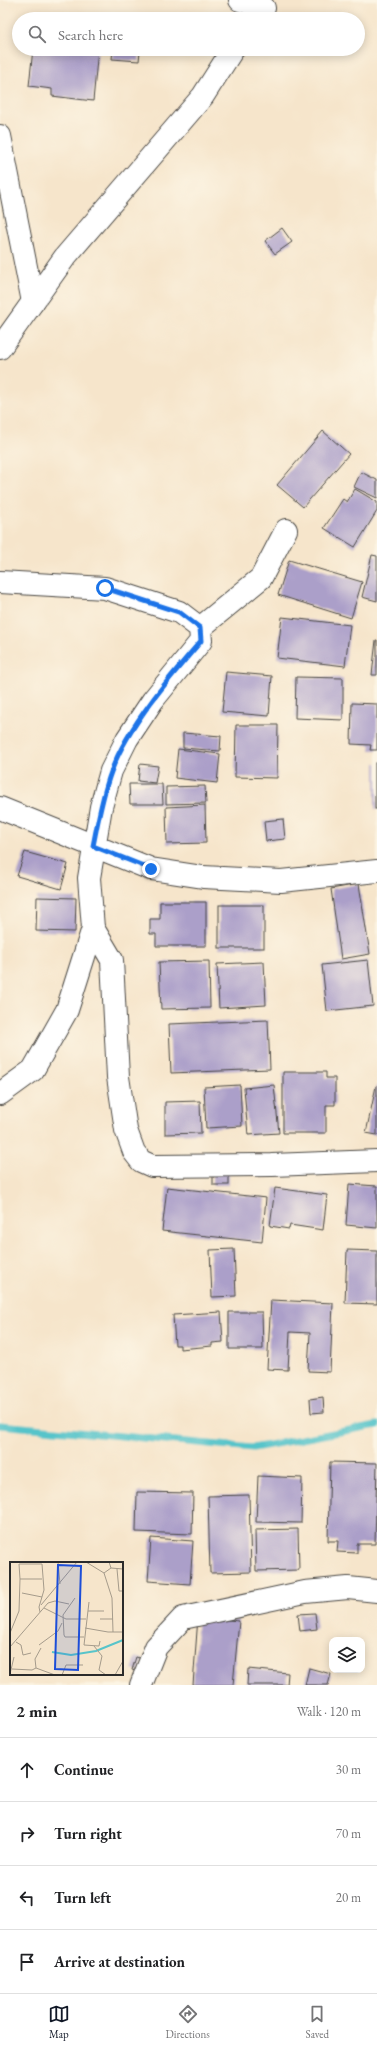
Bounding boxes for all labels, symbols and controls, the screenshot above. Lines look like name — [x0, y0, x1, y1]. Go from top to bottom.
search box — [12, 12, 365, 56]
icon: search — [26, 23, 48, 45]
text: Search here — [58, 25, 123, 44]
route start — [96, 579, 114, 597]
route end — [142, 860, 160, 878]
inset map — [10, 1562, 123, 1675]
map controls — [329, 1637, 365, 1673]
button: layers — [329, 1637, 365, 1673]
text: 2 min — [16, 1700, 57, 1722]
text: Walk · 120 m — [297, 1703, 361, 1720]
icon: ahead — [16, 1759, 38, 1781]
text: Continue — [54, 1760, 114, 1779]
text: 30 m — [336, 1761, 361, 1778]
icon: right — [16, 1823, 38, 1845]
text: Turn right — [54, 1824, 122, 1843]
text: 70 m — [336, 1825, 361, 1842]
icon: left — [16, 1887, 38, 1909]
text: Turn left — [54, 1888, 111, 1907]
text: 20 m — [336, 1889, 361, 1906]
icon: arrive — [16, 1951, 38, 1973]
text: Arrive at destination — [54, 1952, 185, 1971]
tab: Map — [48, 2003, 70, 2041]
tab: Directions — [166, 2003, 210, 2041]
tab: Saved — [306, 2003, 329, 2041]

